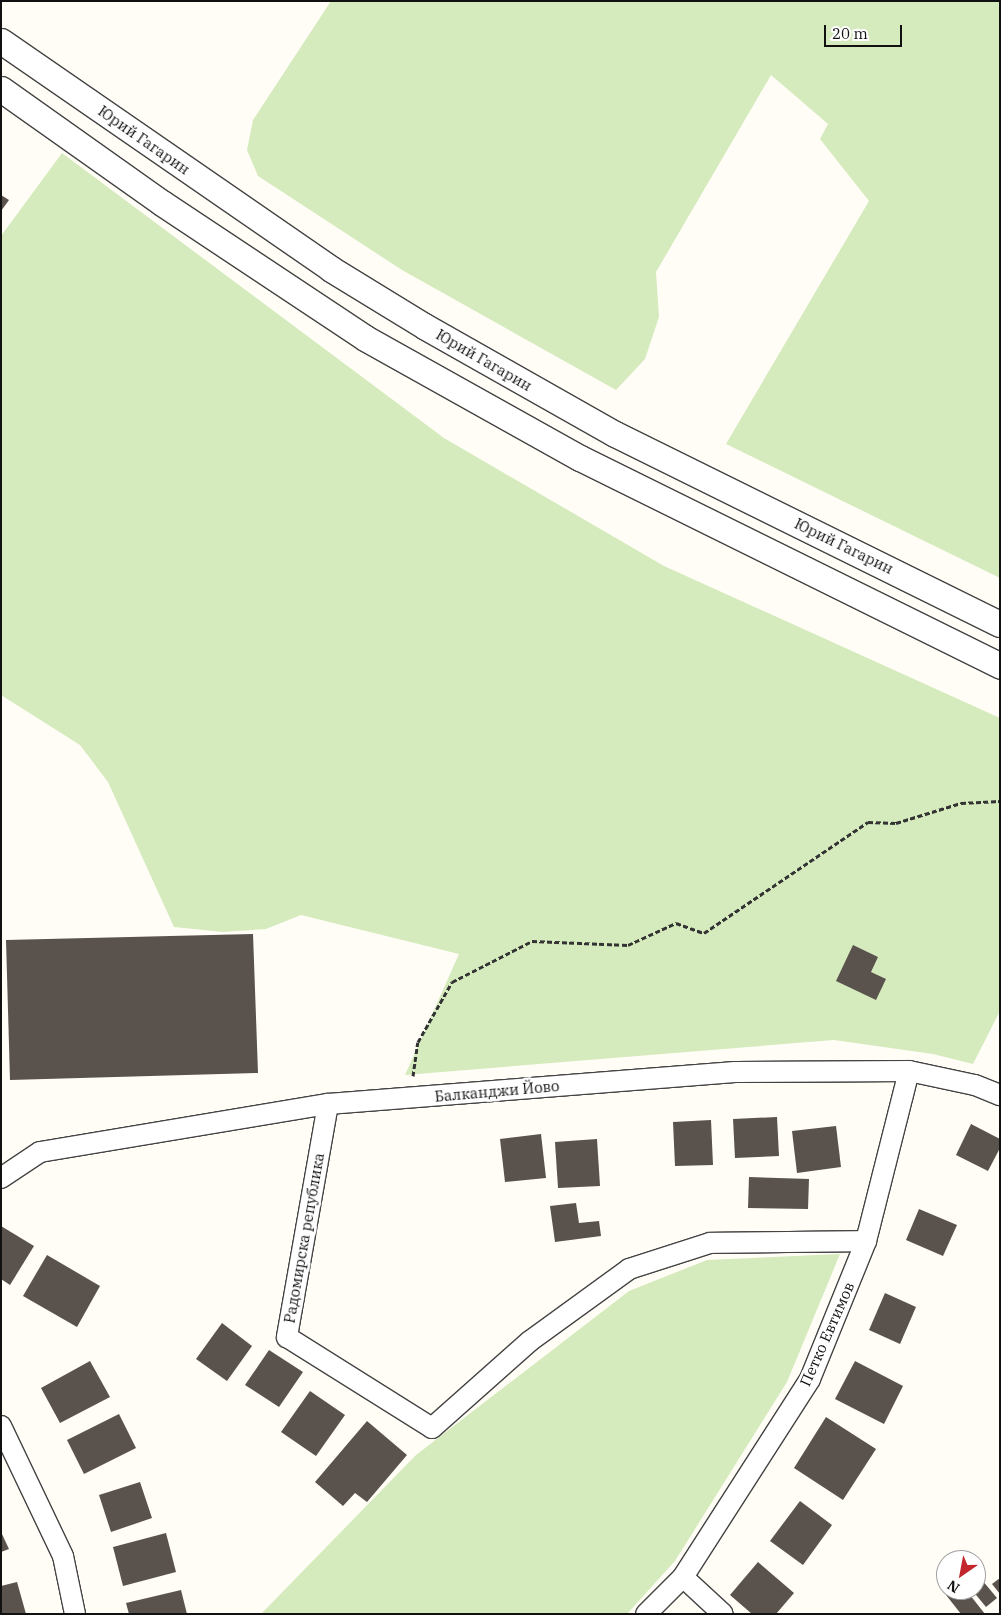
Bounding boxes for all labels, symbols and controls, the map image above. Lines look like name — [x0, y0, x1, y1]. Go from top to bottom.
scale bar — [826, 15, 904, 47]
text: 20 m — [832, 24, 868, 43]
street label: Юрий Гагарин — [95, 102, 193, 178]
street label: Юрий Гагарин — [433, 325, 535, 395]
street label: Юрий Гагарин — [792, 514, 896, 578]
street label: Балканджи Йово — [434, 1077, 560, 1105]
street label: Радомирска република — [280, 1151, 328, 1325]
street label: Петко Евтимов — [796, 1279, 858, 1389]
north arrow — [936, 1550, 986, 1600]
text: N — [944, 1576, 963, 1597]

